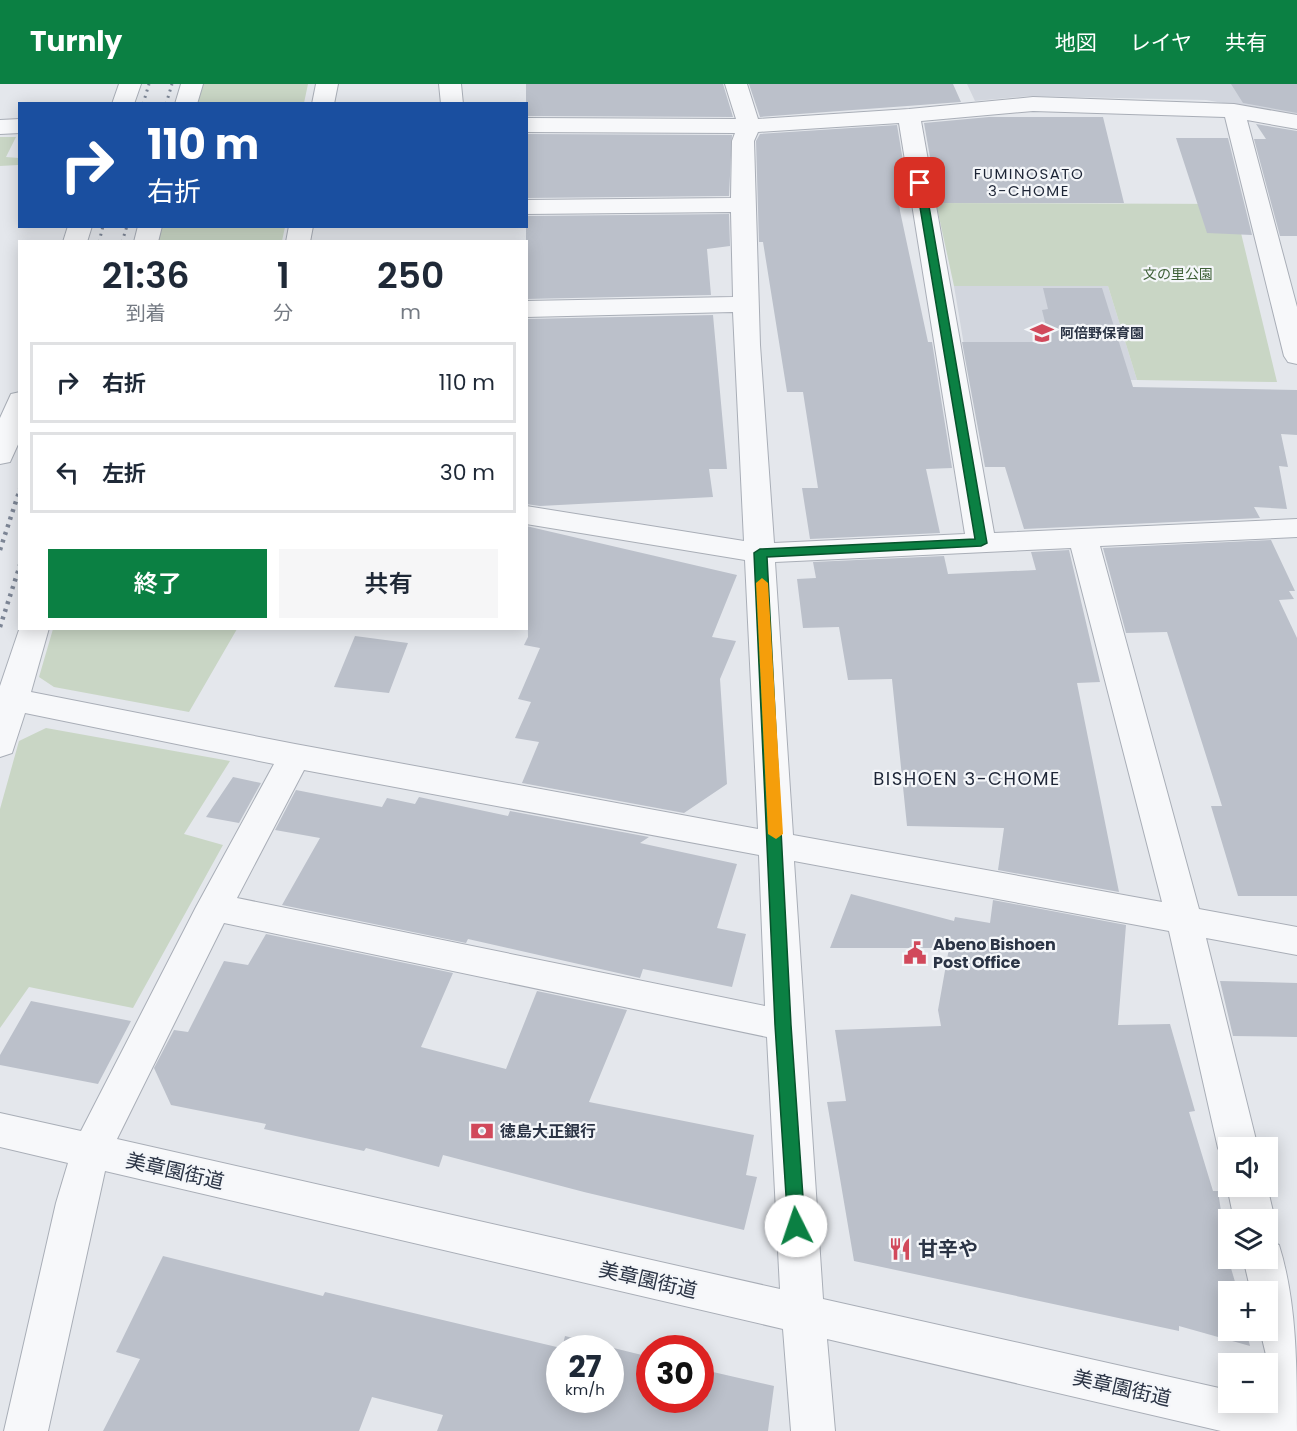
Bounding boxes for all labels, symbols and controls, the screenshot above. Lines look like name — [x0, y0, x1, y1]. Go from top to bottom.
text: Turnly — [30, 22, 122, 61]
text: 地図 — [1055, 28, 1097, 57]
text: レイヤ — [1130, 28, 1192, 57]
text: 共有 — [1225, 28, 1267, 57]
text: 110 m — [147, 115, 259, 174]
icon: right — [48, 126, 126, 204]
pin — [894, 157, 945, 208]
district label: FUMINOSATO 3-CHOME — [974, 163, 1084, 201]
icon: arrive — [903, 166, 936, 199]
text: 右折 — [147, 173, 201, 210]
text: 21:36 — [102, 250, 190, 301]
text: 1 — [277, 250, 290, 301]
text: 250 — [377, 250, 444, 301]
park label: 文の里公園 — [1143, 264, 1213, 284]
text: m — [400, 298, 421, 326]
text: 到着 — [126, 299, 166, 327]
text: 分 — [273, 299, 293, 327]
school or university icon: 阿倍野保育園 — [1029, 320, 1055, 346]
place label: 阿倍野保育園 — [1060, 323, 1144, 343]
icon: right — [51, 366, 84, 399]
text: 110 m — [439, 367, 495, 398]
text: 右折 — [102, 368, 146, 399]
icon: left — [51, 456, 84, 489]
text: 30 m — [440, 457, 495, 488]
text: 左折 — [102, 458, 146, 489]
button: 終了 — [48, 549, 267, 618]
button: 共有 — [279, 549, 498, 618]
district label: BISHOEN 3-CHOME — [873, 766, 1061, 791]
place label: Abeno Bishoen Post Office — [933, 933, 1056, 974]
public building icon: Abeno Bishoen Post Office — [902, 940, 928, 966]
bank icon: 徳島大正銀行 — [469, 1118, 495, 1144]
place label: 徳島大正銀行 — [500, 1120, 596, 1143]
map controls — [1218, 1137, 1278, 1413]
button: sound — [1218, 1137, 1278, 1197]
street label: 美章園街道 — [123, 1146, 227, 1196]
position arrow — [764, 1194, 828, 1258]
button: layers — [1218, 1209, 1278, 1269]
place label: 甘辛や — [918, 1235, 978, 1263]
restaurant icon: 甘辛や — [887, 1236, 913, 1262]
street label: 美章園街道 — [596, 1255, 700, 1305]
button: + — [1218, 1281, 1278, 1341]
speed limit sign: 30 — [636, 1335, 714, 1413]
text: 27 — [568, 1345, 602, 1388]
button: − — [1218, 1353, 1278, 1413]
street label: 美章園街道 — [1070, 1363, 1174, 1413]
text: km/h — [565, 1379, 605, 1400]

